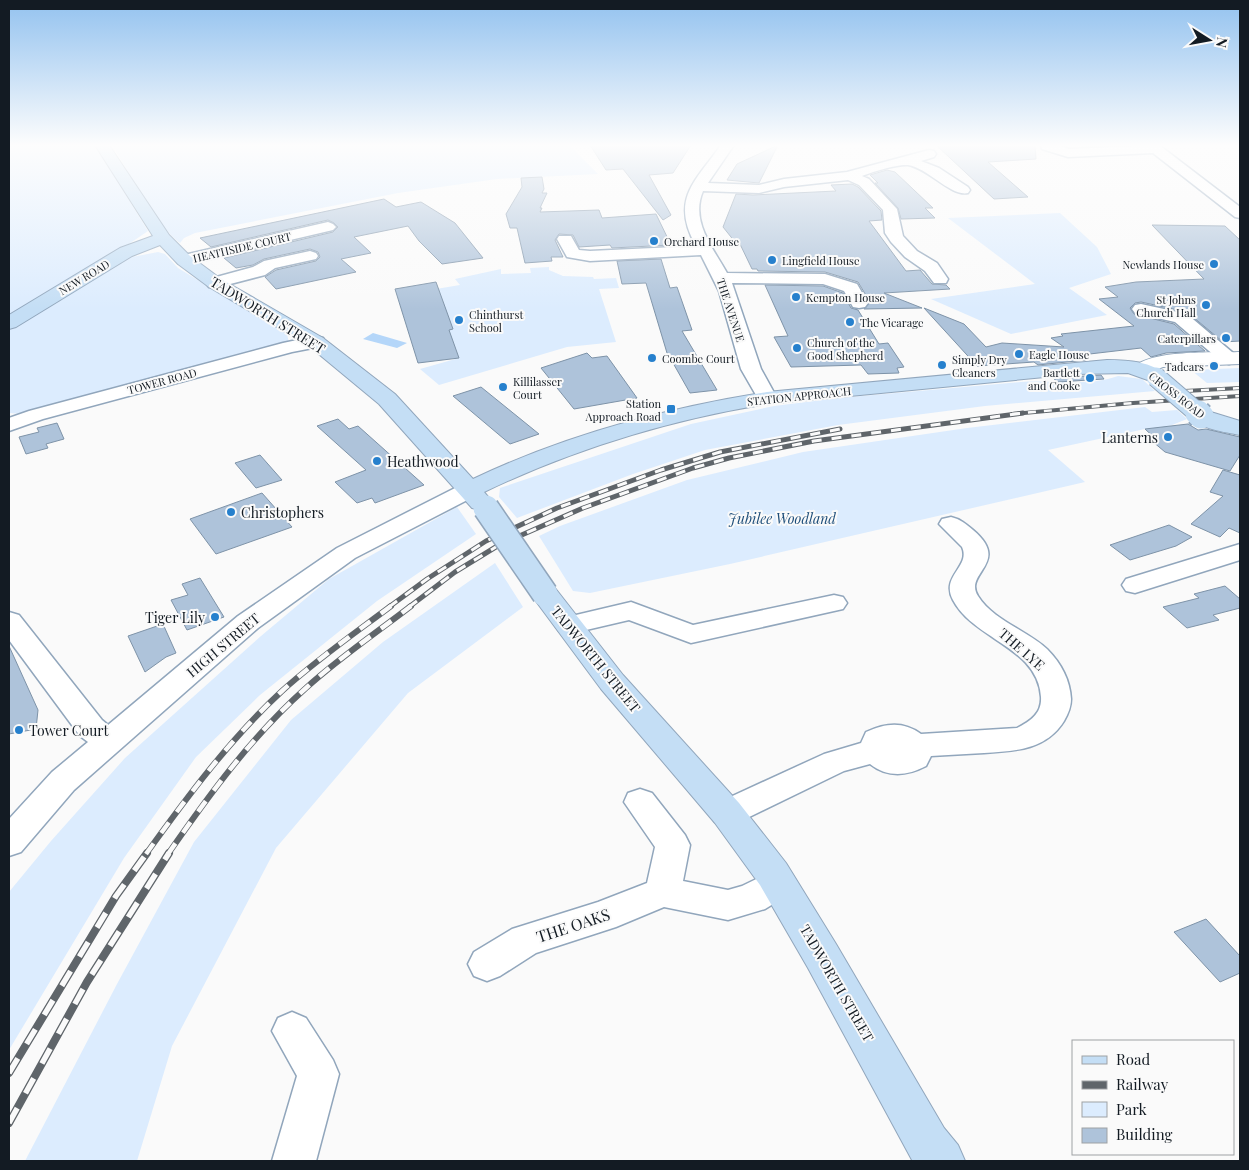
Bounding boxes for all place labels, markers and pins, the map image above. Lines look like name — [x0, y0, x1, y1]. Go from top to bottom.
place label: Orchard House — [664, 234, 739, 249]
marker: Orchard House — [648, 235, 660, 247]
place label: Lingfield House — [782, 253, 860, 268]
marker: Lingfield House — [766, 254, 778, 266]
place label: Newlands House — [1122, 257, 1204, 272]
marker: Newlands House — [1208, 258, 1220, 270]
place label: Kempton House — [806, 290, 886, 305]
marker: Kempton House — [790, 291, 802, 303]
place label: St Johns Church Hall — [1136, 292, 1196, 320]
marker: St Johns Church Hall — [1200, 299, 1212, 311]
place label: Chinthurst School — [469, 307, 523, 335]
marker: Chinthurst School — [453, 314, 465, 326]
place label: The Vicarage — [860, 315, 924, 330]
marker: The Vicarage — [844, 316, 856, 328]
place label: Caterpillars — [1157, 331, 1216, 346]
marker: Caterpillars — [1220, 332, 1232, 344]
place label: Church of the Good Shepherd — [807, 335, 884, 363]
marker: Church of the Good Shepherd — [791, 342, 803, 354]
place label: Eagle House — [1029, 347, 1090, 362]
marker: Eagle House — [1013, 348, 1025, 360]
place label: Coombe Court — [662, 351, 735, 366]
marker: Coombe Court — [646, 352, 658, 364]
place label: Simply Dry Cleaners — [952, 352, 1007, 380]
marker: Simply Dry Cleaners — [936, 359, 948, 371]
place label: Tadcars — [1165, 359, 1204, 374]
marker: Tadcars — [1208, 360, 1220, 372]
place label: Bartlett and Cooke — [1028, 365, 1080, 393]
marker: Bartlett and Cooke — [1084, 372, 1096, 384]
place label: Killilasser Court — [513, 374, 562, 402]
marker: Killilasser Court — [497, 381, 509, 393]
place label: Station Approach Road — [585, 396, 662, 424]
marker: Station Approach Road — [665, 403, 677, 415]
place label: Lanterns — [1102, 428, 1158, 447]
marker: Lanterns — [1162, 431, 1174, 443]
place label: Heathwood — [387, 452, 459, 471]
marker: Heathwood — [371, 455, 383, 467]
place label: Christophers — [241, 503, 324, 522]
marker: Christophers — [225, 506, 237, 518]
place label: Tiger Lily — [145, 608, 205, 627]
marker: Tiger Lily — [209, 611, 221, 623]
place label: Tower Court — [29, 721, 109, 740]
marker: Tower Court — [13, 724, 25, 736]

